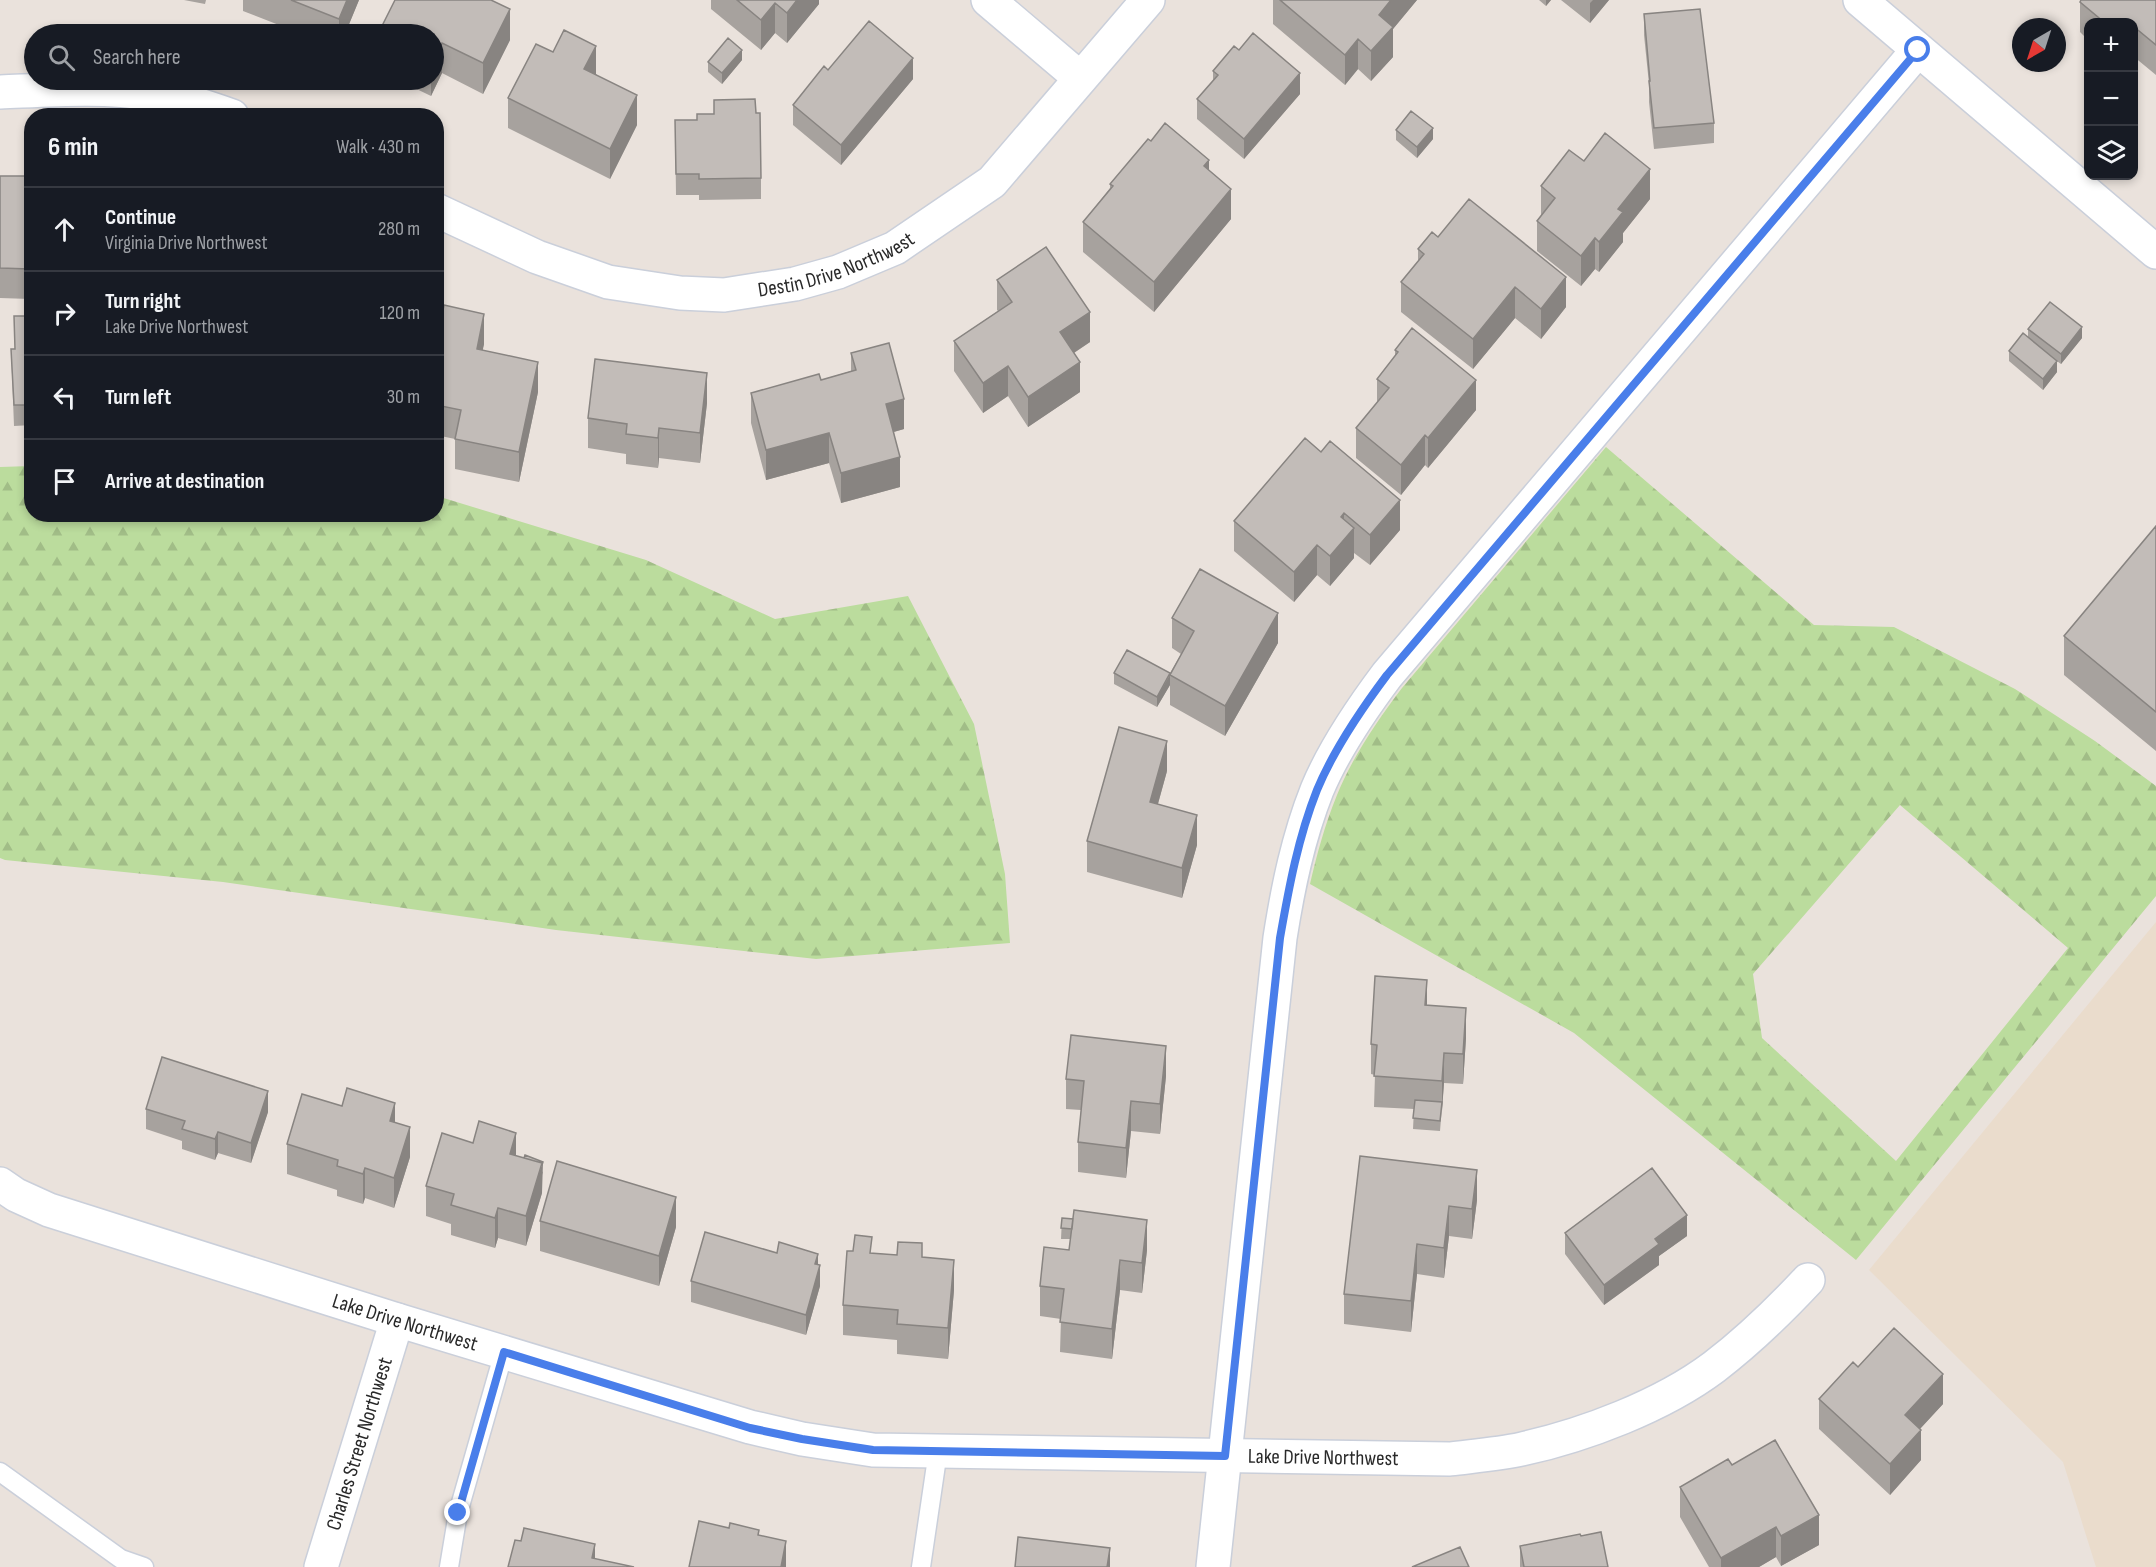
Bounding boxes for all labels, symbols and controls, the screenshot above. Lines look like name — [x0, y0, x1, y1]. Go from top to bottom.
north arrow — [2012, 18, 2066, 72]
map controls — [2084, 18, 2138, 180]
button: + — [2084, 18, 2138, 72]
search box — [24, 24, 444, 90]
route start — [1904, 36, 1930, 62]
icon: search — [45, 41, 78, 74]
text: Search here — [93, 44, 180, 71]
button: − — [2084, 72, 2138, 126]
button: layers — [2084, 126, 2138, 180]
text: 6 min — [48, 132, 98, 163]
text: Walk · 430 m — [336, 135, 420, 159]
text: Continue — [105, 204, 176, 231]
icon: ahead — [48, 213, 81, 246]
text: 280 m — [378, 217, 420, 241]
street label: Destin Drive Northwest — [756, 226, 919, 302]
text: Virginia Drive Northwest — [105, 231, 267, 255]
text: Turn right — [105, 288, 181, 315]
icon: right — [48, 297, 81, 330]
text: 120 m — [380, 301, 420, 325]
text: Lake Drive Northwest — [105, 315, 248, 339]
icon: left — [48, 381, 81, 414]
text: Turn left — [105, 384, 171, 411]
text: 30 m — [387, 385, 420, 409]
icon: arrive — [48, 465, 81, 498]
text: Arrive at destination — [105, 468, 264, 495]
street label: Lake Drive Northwest — [329, 1288, 481, 1356]
street label: Charles Street Northwest — [321, 1354, 397, 1533]
street label: Lake Drive Northwest — [1248, 1443, 1399, 1471]
route end — [444, 1499, 470, 1525]

